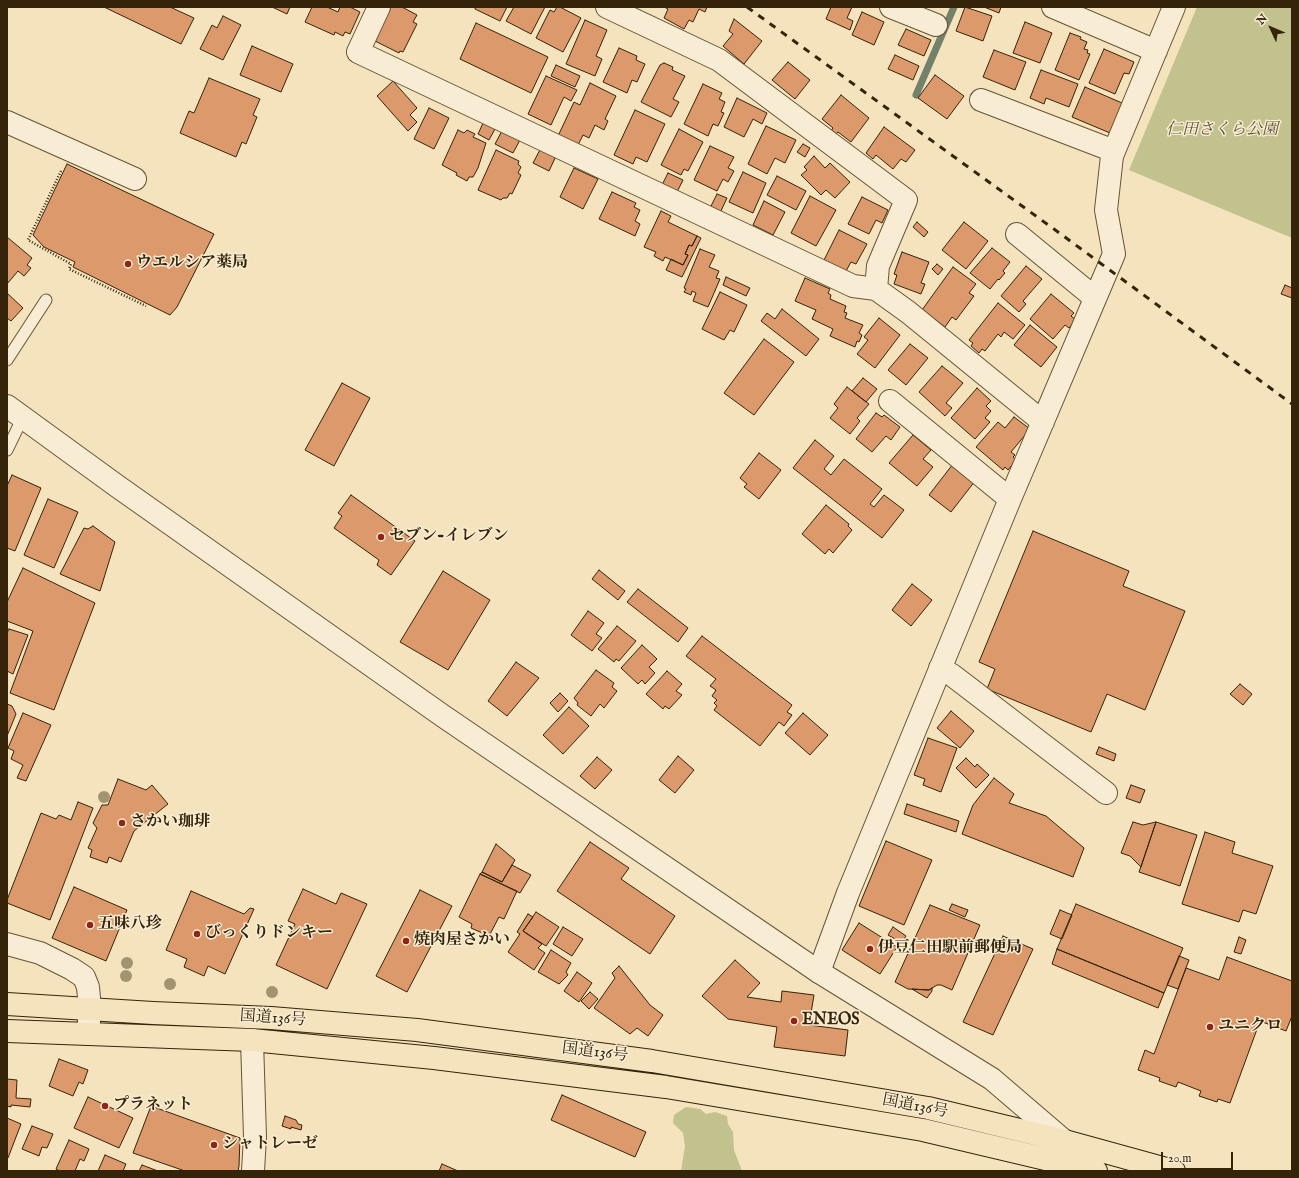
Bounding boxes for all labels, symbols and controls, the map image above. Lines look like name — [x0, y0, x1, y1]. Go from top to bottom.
north arrow — [1251, 8, 1291, 48]
text: N — [1254, 11, 1271, 28]
park label: 仁田さくら公園 — [1166, 121, 1278, 141]
place label: ウエルシア薬局 — [136, 254, 248, 274]
marker: ウエルシア薬局 — [123, 259, 133, 269]
place label: セブン-イレブン — [389, 527, 508, 547]
marker: セブン-イレブン — [376, 532, 386, 542]
place label: さかい珈琲 — [130, 813, 210, 833]
marker: さかい珈琲 — [117, 818, 127, 828]
place label: 五味八珍 — [98, 915, 162, 935]
marker: 五味八珍 — [85, 920, 95, 930]
place label: びっくりドンキー — [205, 924, 333, 944]
marker: びっくりドンキー — [192, 929, 202, 939]
place label: 焼肉屋さかい — [414, 931, 510, 951]
marker: 焼肉屋さかい — [401, 936, 411, 946]
place label: 伊豆仁田駅前郵便局 — [878, 939, 1022, 959]
marker: 伊豆仁田駅前郵便局 — [865, 944, 875, 954]
street label: 国道136号 — [239, 1007, 307, 1031]
place label: ENEOS — [802, 1011, 859, 1031]
marker: ENEOS — [789, 1016, 799, 1026]
place label: ユニクロ — [1218, 1017, 1282, 1037]
marker: ユニクロ — [1205, 1022, 1215, 1032]
street label: 国道136号 — [561, 1039, 629, 1067]
street label: 国道136号 — [880, 1091, 950, 1123]
place label: プラネット — [113, 1096, 193, 1116]
marker: プラネット — [100, 1101, 110, 1111]
place label: シャトレーゼ — [222, 1135, 318, 1155]
marker: シャトレーゼ — [209, 1140, 219, 1150]
scale bar — [1163, 1144, 1235, 1170]
text: 20 m — [1168, 1151, 1191, 1166]

